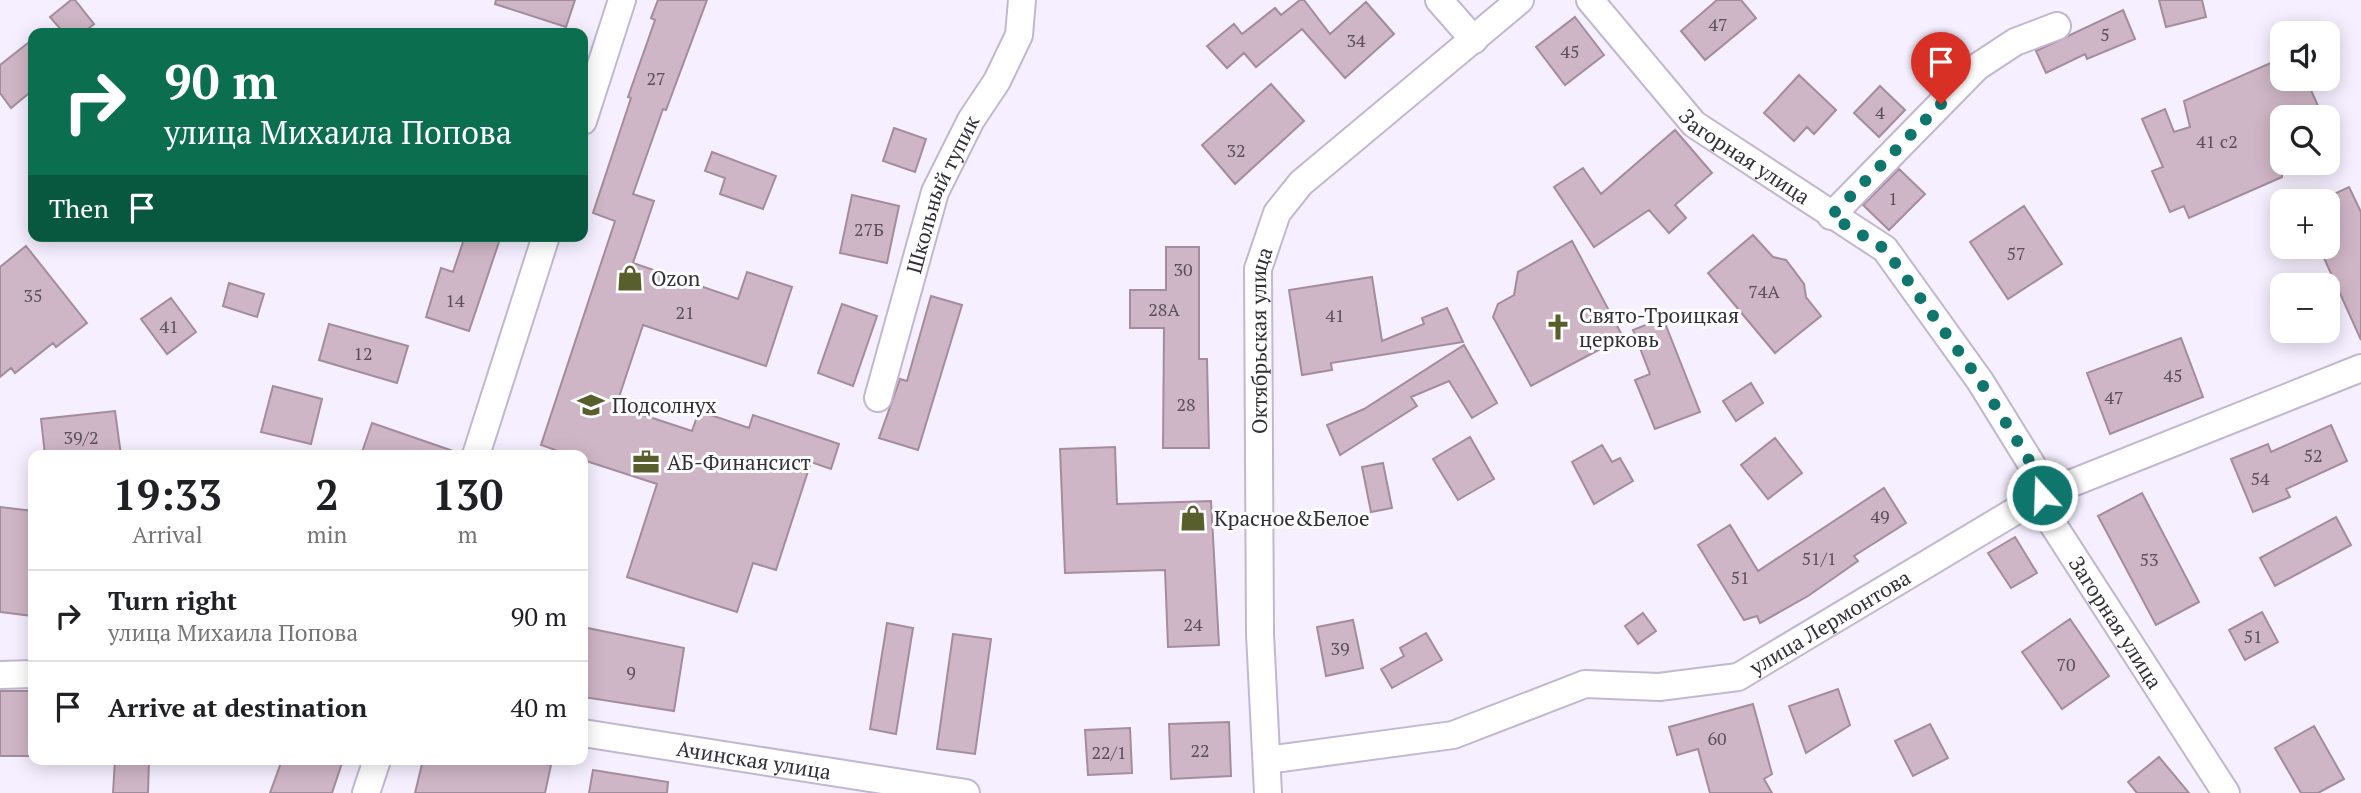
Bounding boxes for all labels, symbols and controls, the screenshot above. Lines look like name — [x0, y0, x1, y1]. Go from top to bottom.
house number: 47 — [1708, 12, 1728, 36]
map controls — [2270, 21, 2340, 343]
button: sound — [2270, 21, 2340, 91]
house number: 5 — [2100, 22, 2110, 46]
house number: 34 — [1346, 28, 1366, 52]
pin — [1911, 32, 1971, 104]
house number: 45 — [1560, 39, 1580, 63]
icon: arrive — [1922, 43, 1960, 81]
text: 90 m — [164, 48, 278, 113]
icon: right — [49, 56, 140, 147]
house number: 27 — [646, 66, 666, 90]
house number: 4 — [1875, 100, 1885, 124]
street label: Загорная улица — [1673, 103, 1816, 211]
button: search — [2270, 105, 2340, 175]
street label: Школьный тупик — [899, 110, 985, 276]
text: улица Михаила Попова — [164, 111, 512, 153]
house number: 41 с2 — [2196, 129, 2238, 153]
house number: 32 — [1226, 138, 1246, 162]
house number: 1 — [1888, 186, 1898, 210]
icon: arrive — [123, 189, 161, 227]
button: + — [2270, 189, 2340, 259]
text: Then — [49, 191, 109, 225]
house number: 27Б — [854, 217, 884, 241]
house number: 57 — [2006, 241, 2026, 265]
street label: Октябрьская улица — [1244, 243, 1279, 434]
house number: 30 — [1173, 257, 1193, 281]
shop icon: Ozon — [615, 263, 645, 293]
place label: Ozon — [651, 264, 701, 292]
button: − — [2270, 273, 2340, 343]
house number: 74А — [1748, 279, 1780, 303]
house number: 35 — [23, 283, 43, 307]
house number: 14 — [445, 288, 465, 312]
house number: 28А — [1148, 297, 1180, 321]
house number: 21 — [675, 300, 695, 324]
place label: Свято-Троицкая церковь — [1579, 301, 1739, 353]
house number: 41 — [1325, 303, 1345, 327]
church icon: Свято-Троицкая церковь — [1543, 312, 1573, 342]
house number: 41 — [159, 314, 179, 338]
house number: 12 — [353, 341, 373, 365]
house number: 45 — [2163, 363, 2183, 387]
house number: 47 — [2104, 385, 2124, 409]
school or university icon: Подсолнух — [576, 390, 606, 420]
place label: Подсолнух — [612, 391, 717, 419]
house number: 28 — [1176, 392, 1196, 416]
house number: 39/2 — [64, 425, 98, 449]
house number: 52 — [2303, 443, 2323, 467]
office icon: АБ-Финансист — [631, 447, 661, 477]
place label: АБ-Финансист — [667, 448, 811, 476]
position arrow — [2005, 458, 2079, 532]
text: 19:33 — [113, 466, 222, 522]
text: 2 — [315, 466, 339, 522]
text: 130 — [432, 466, 503, 522]
house number: 54 — [2250, 466, 2270, 490]
shop icon: Красное&Белое — [1178, 503, 1208, 533]
place label: Красное&Белое — [1214, 504, 1369, 532]
house number: 49 — [1870, 504, 1890, 528]
text: Arrival — [132, 519, 203, 550]
text: min — [307, 519, 347, 550]
text: m — [458, 519, 478, 550]
house number: 51/1 — [1802, 546, 1836, 570]
house number: 53 — [2139, 547, 2159, 571]
street label: Загорная улица — [2063, 551, 2169, 694]
street label: улица Лермонтова — [1743, 563, 1916, 681]
house number: 51 — [1730, 565, 1750, 589]
text: Turn right — [108, 583, 237, 617]
icon: right — [49, 597, 87, 635]
text: 90 m — [511, 599, 567, 633]
house number: 24 — [1183, 612, 1203, 636]
text: улица Михаила Попова — [108, 617, 358, 648]
house number: 51 — [2243, 624, 2263, 648]
house number: 39 — [1330, 636, 1350, 660]
house number: 70 — [2056, 652, 2076, 676]
house number: 9 — [626, 660, 636, 684]
icon: arrive — [49, 688, 87, 726]
text: Arrive at destination — [108, 690, 367, 724]
text: 40 m — [511, 690, 567, 724]
house number: 60 — [1707, 726, 1727, 750]
street label: Ачинская улица — [675, 734, 834, 786]
house number: 22 — [1190, 738, 1210, 762]
house number: 22/1 — [1092, 740, 1126, 764]

